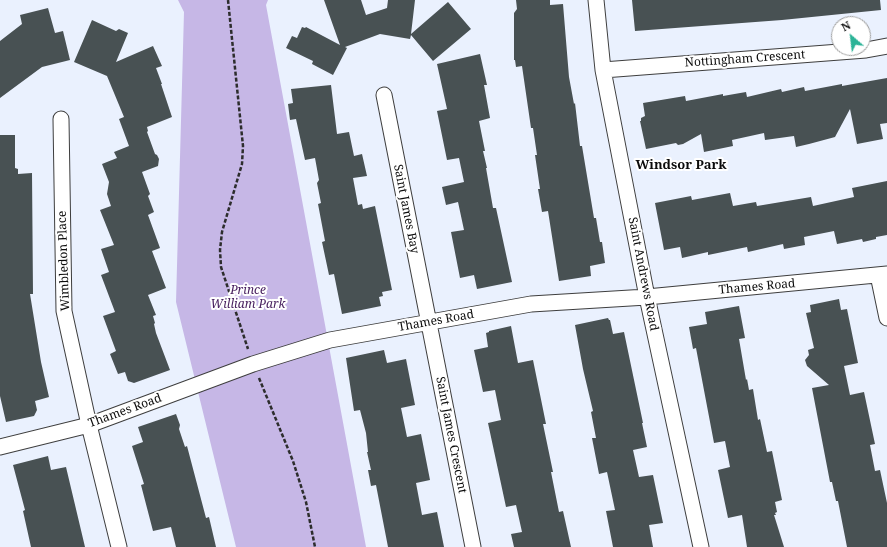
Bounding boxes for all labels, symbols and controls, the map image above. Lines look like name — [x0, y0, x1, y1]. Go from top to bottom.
north arrow — [831, 16, 871, 56]
text: N — [838, 17, 853, 35]
street label: Nottingham Crescent — [684, 48, 806, 70]
district label: Windsor Park — [635, 157, 727, 173]
street label: Saint James Bay — [390, 163, 422, 255]
street label: Wimbledon Place — [55, 211, 73, 311]
street label: Saint Andrews Road — [625, 216, 661, 332]
street label: Thames Road — [718, 276, 796, 298]
park label: Prince William Park — [211, 284, 285, 312]
street label: Thames Road — [397, 307, 475, 335]
street label: Saint James Crescent — [433, 375, 469, 495]
street label: Thames Road — [86, 391, 164, 431]

